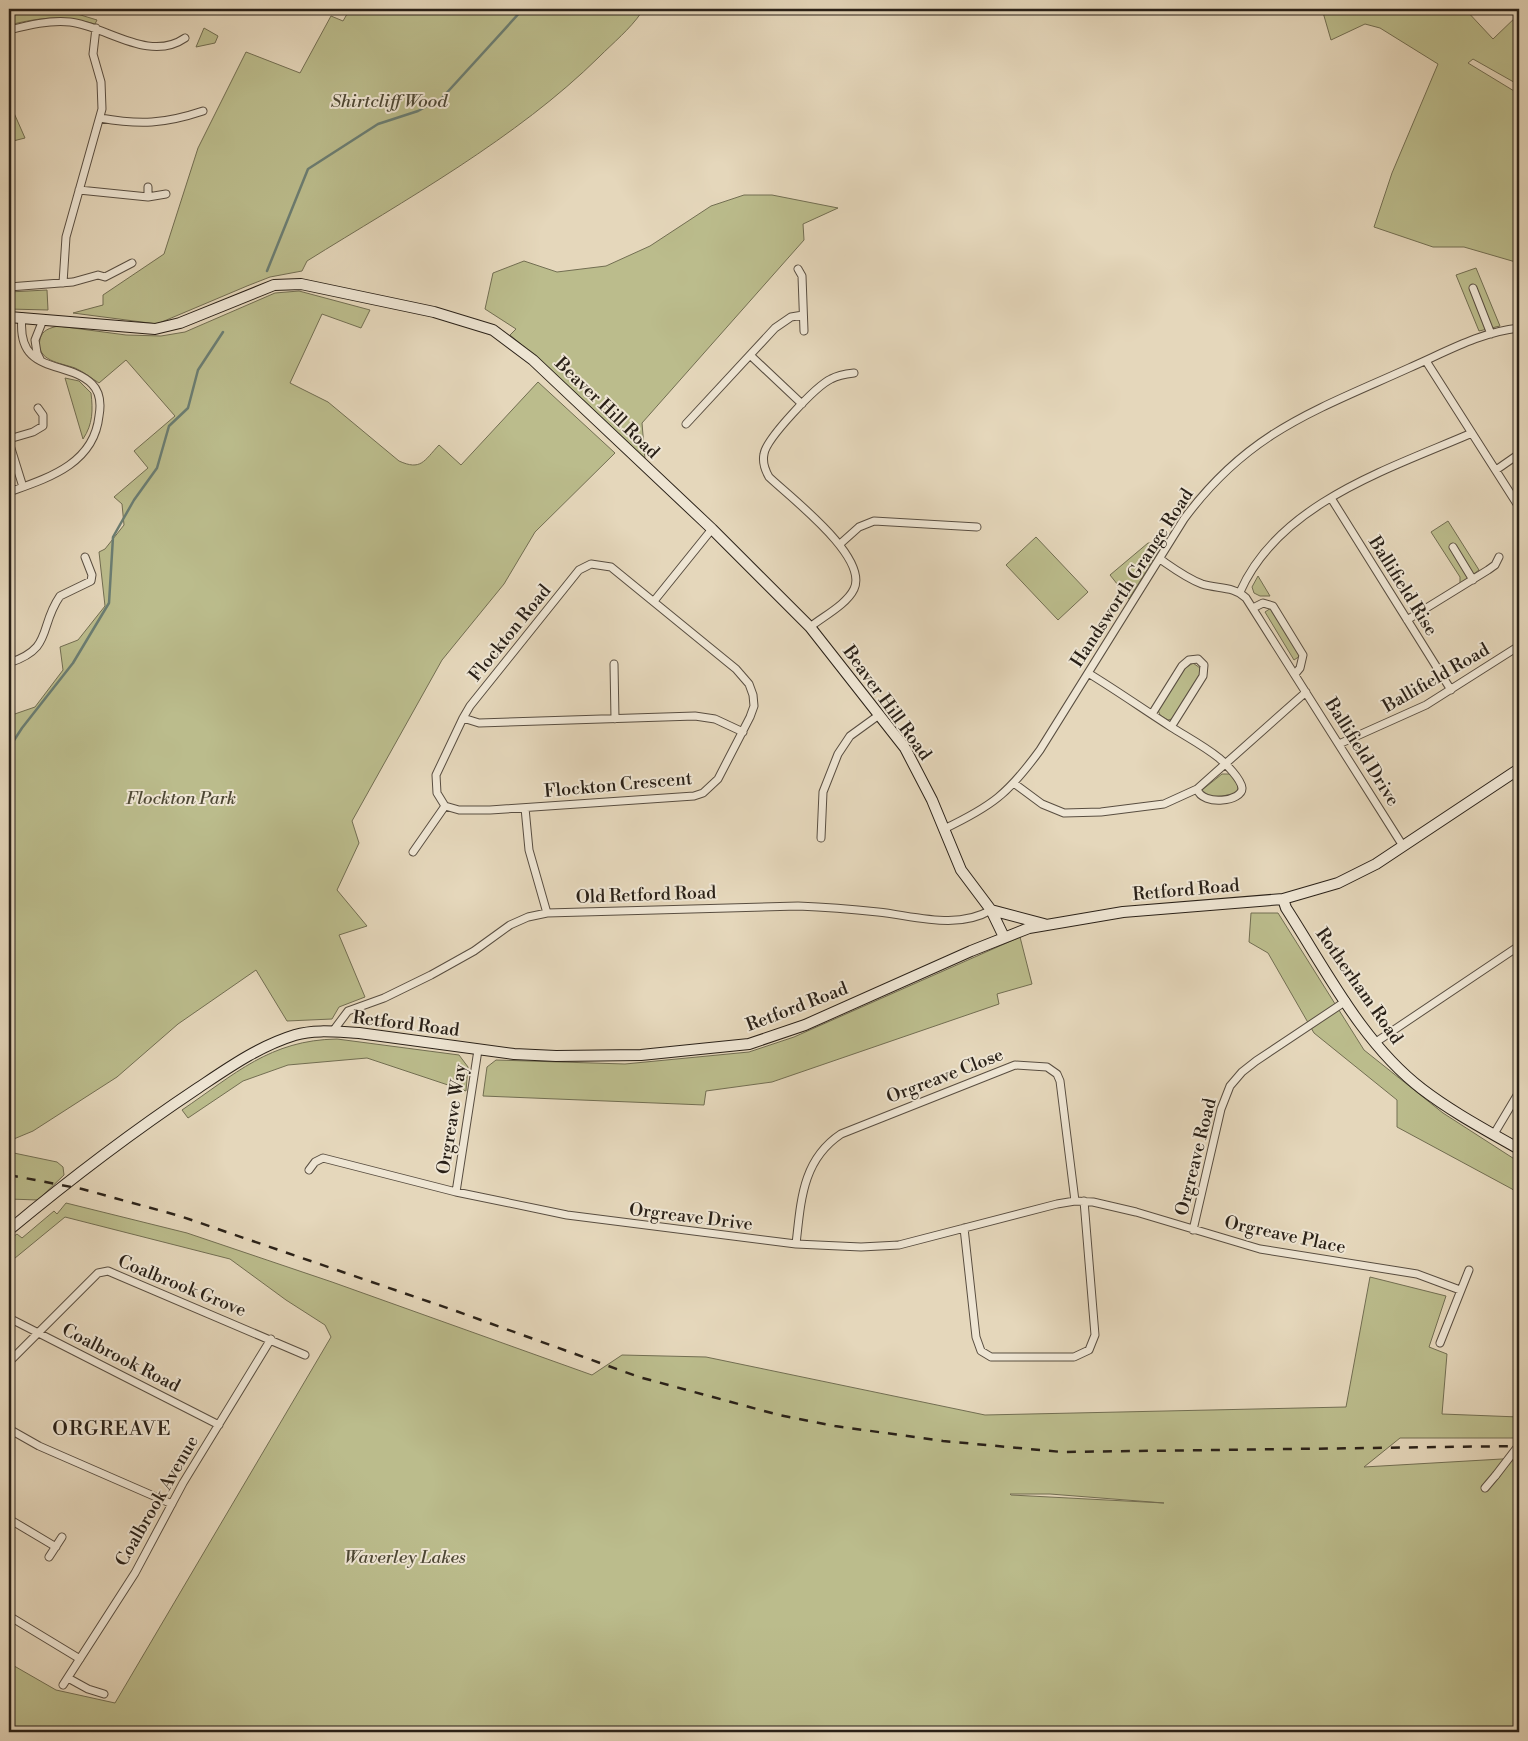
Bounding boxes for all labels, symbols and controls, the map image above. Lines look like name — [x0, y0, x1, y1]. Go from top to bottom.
park label: Shirtcliff Wood — [331, 90, 448, 113]
street label: Beaver Hill Road — [549, 352, 665, 464]
street label: Handsworth Grange Road — [1065, 484, 1199, 672]
street label: Ballifield Rise — [1363, 531, 1443, 640]
street label: Flockton Road — [464, 579, 557, 686]
street label: Ballifield Road — [1378, 638, 1494, 718]
street label: Beaver Hill Road — [837, 640, 937, 766]
street label: Ballifield Drive — [1319, 693, 1404, 810]
street label: Flockton Crescent — [543, 767, 694, 803]
park label: Flockton Park — [126, 787, 236, 810]
street label: Retford Road — [1132, 874, 1241, 906]
street label: Old Retford Road — [575, 881, 717, 909]
street label: Rotherham Road — [1310, 923, 1408, 1049]
street label: Retford Road — [743, 977, 852, 1037]
street label: Retford Road — [351, 1006, 461, 1042]
street label: Orgreave Close — [883, 1043, 1007, 1109]
street label: Orgreave Way — [432, 1062, 472, 1176]
street label: Orgreave Road — [1170, 1095, 1222, 1218]
street label: Orgreave Drive — [628, 1198, 754, 1236]
street label: Orgreave Place — [1222, 1211, 1348, 1259]
street label: Coalbrook Grove — [114, 1250, 250, 1322]
street label: Coalbrook Road — [58, 1318, 185, 1398]
district label: ORGREAVE — [52, 1417, 172, 1442]
street label: Coalbrook Avenue — [110, 1431, 204, 1571]
park label: Waverley Lakes — [344, 1546, 466, 1569]

